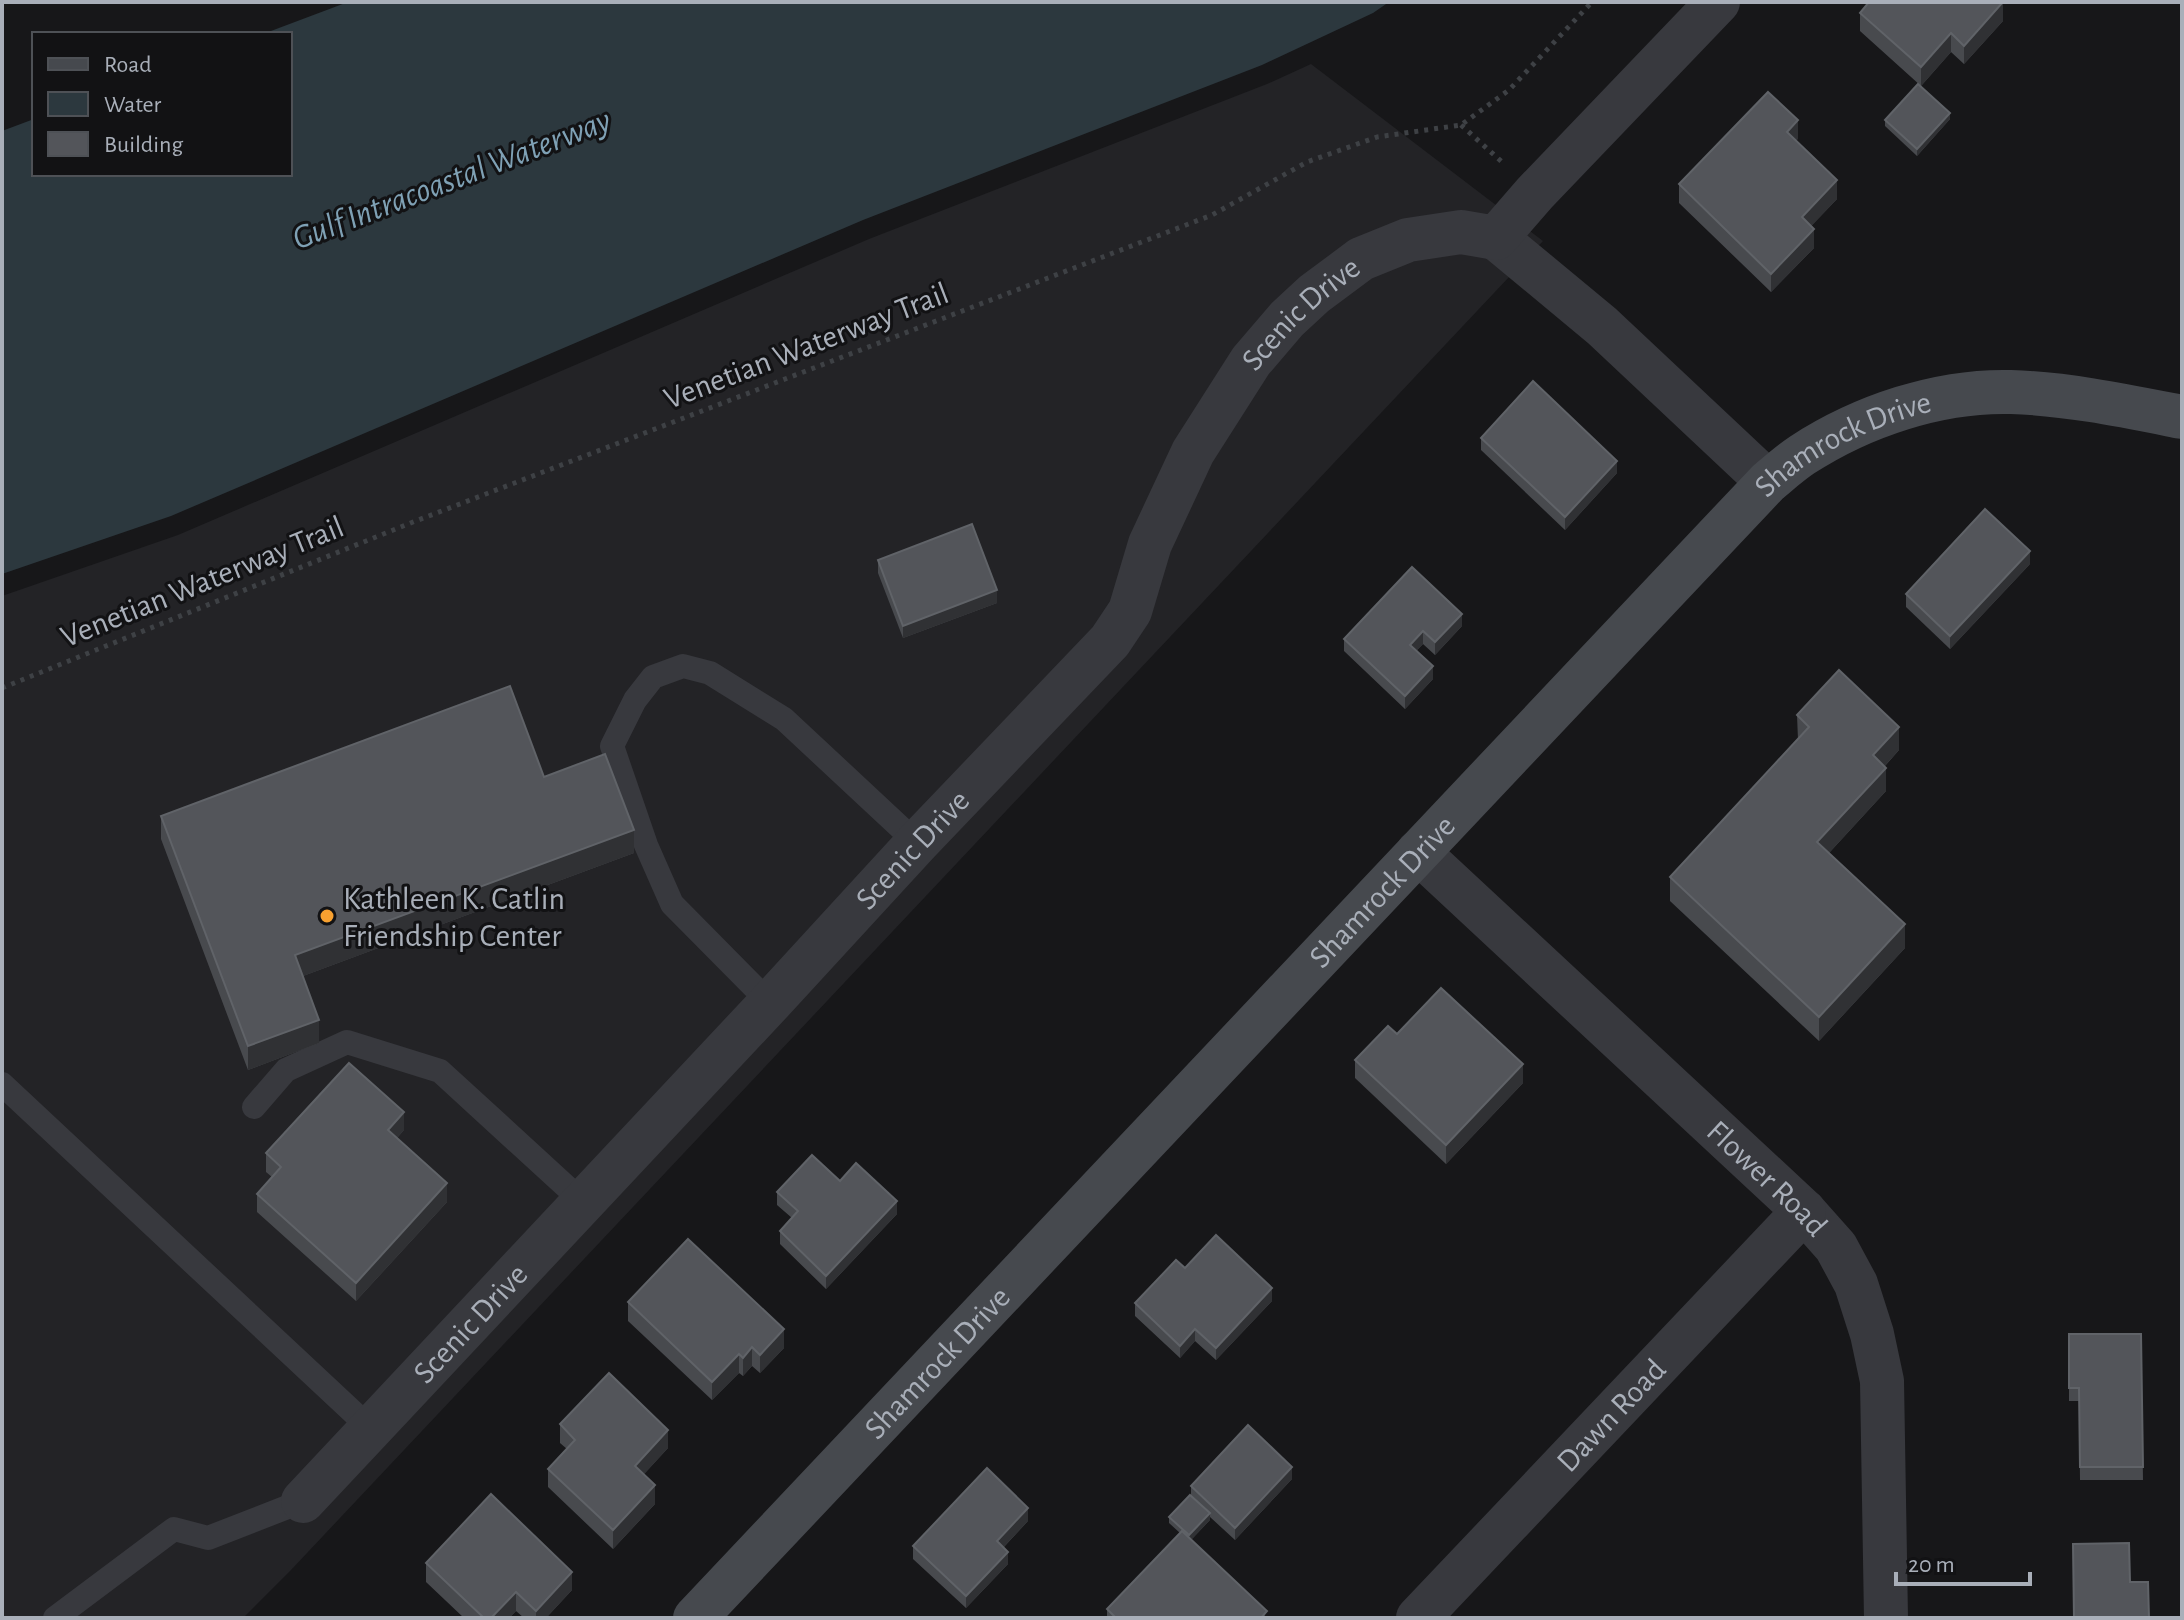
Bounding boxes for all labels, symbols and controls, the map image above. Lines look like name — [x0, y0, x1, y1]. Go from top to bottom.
legend — [32, 32, 292, 176]
text: Road — [104, 53, 152, 77]
text: Water — [104, 93, 162, 117]
water label: Gulf Intracoastal Waterway — [288, 103, 615, 256]
text: Building — [104, 133, 183, 157]
street label: Scenic Drive — [1236, 251, 1366, 376]
street label: Venetian Waterway Trail — [660, 277, 953, 415]
street label: Shamrock Drive — [1748, 386, 1934, 503]
street label: Venetian Waterway Trail — [56, 510, 348, 653]
street label: Scenic Drive — [850, 784, 976, 916]
street label: Shamrock Drive — [1303, 809, 1461, 974]
place label: Kathleen K. Catlin Friendship Center — [343, 883, 565, 952]
marker: Kathleen K. Catlin Friendship Center — [318, 907, 336, 925]
street label: Flower Road — [1701, 1115, 1833, 1242]
street label: Scenic Drive — [408, 1258, 534, 1389]
street label: Shamrock Drive — [858, 1281, 1016, 1445]
street label: Dawn Road — [1551, 1353, 1672, 1478]
scale bar — [1896, 1536, 2030, 1586]
text: 20 m — [1908, 1553, 1955, 1577]

